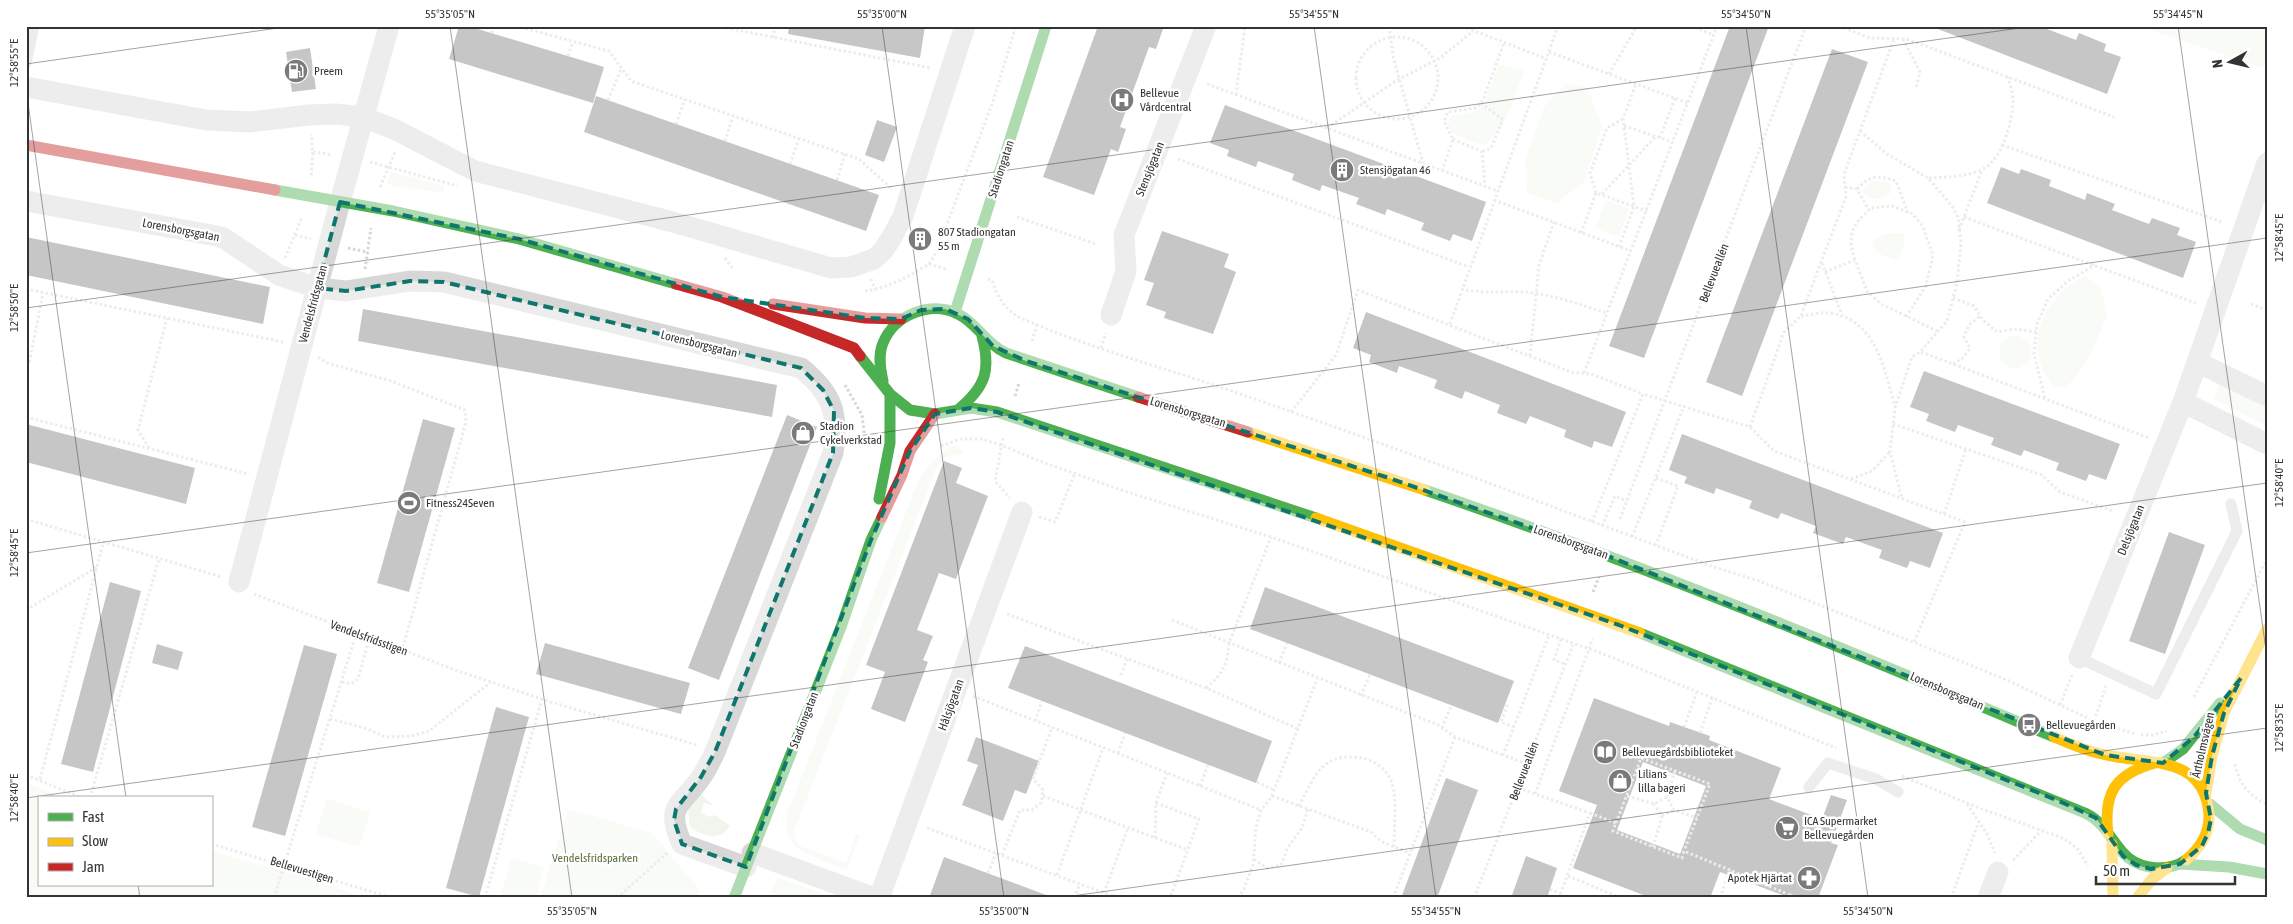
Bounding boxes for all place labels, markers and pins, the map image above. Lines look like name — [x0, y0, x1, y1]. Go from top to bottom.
fuel station icon: Preem — [283, 58, 309, 84]
place label: Preem — [314, 64, 343, 78]
place label: Bellevue Vårdcentral — [1140, 86, 1192, 114]
hospital icon: Bellevue Vårdcentral — [1109, 87, 1135, 113]
building icon: Stensjögatan 46 — [1329, 157, 1355, 183]
place label: Stensjögatan 46 — [1360, 163, 1431, 177]
place label: 807 Stadiongatan 55 m — [938, 225, 1016, 253]
building icon: 807 Stadiongatan 55 m — [907, 226, 933, 252]
place label: Stadion Cykelverkstad — [820, 419, 882, 447]
shop icon: Stadion Cykelverkstad — [790, 420, 816, 446]
sports icon: Fitness24Seven — [396, 490, 422, 516]
place label: Fitness24Seven — [426, 496, 495, 510]
bus stop icon: Bellevuegården — [2016, 712, 2042, 738]
place label: Bellevuegården — [2046, 718, 2116, 732]
library icon: Bellevuegårdsbiblioteket — [1592, 739, 1618, 765]
place label: Bellevuegårdsbiblioteket — [1622, 745, 1734, 759]
place label: Lilians lilla bageri — [1638, 767, 1685, 795]
shop icon: Lilians lilla bageri — [1607, 768, 1633, 794]
place label: ICA Supermarket Bellevuegården — [1804, 814, 1878, 842]
supermarket icon: ICA Supermarket Bellevuegården — [1774, 815, 1800, 841]
pharmacy icon: Apotek Hjärtat — [1796, 865, 1822, 891]
place label: Apotek Hjärtat — [1728, 871, 1793, 885]

